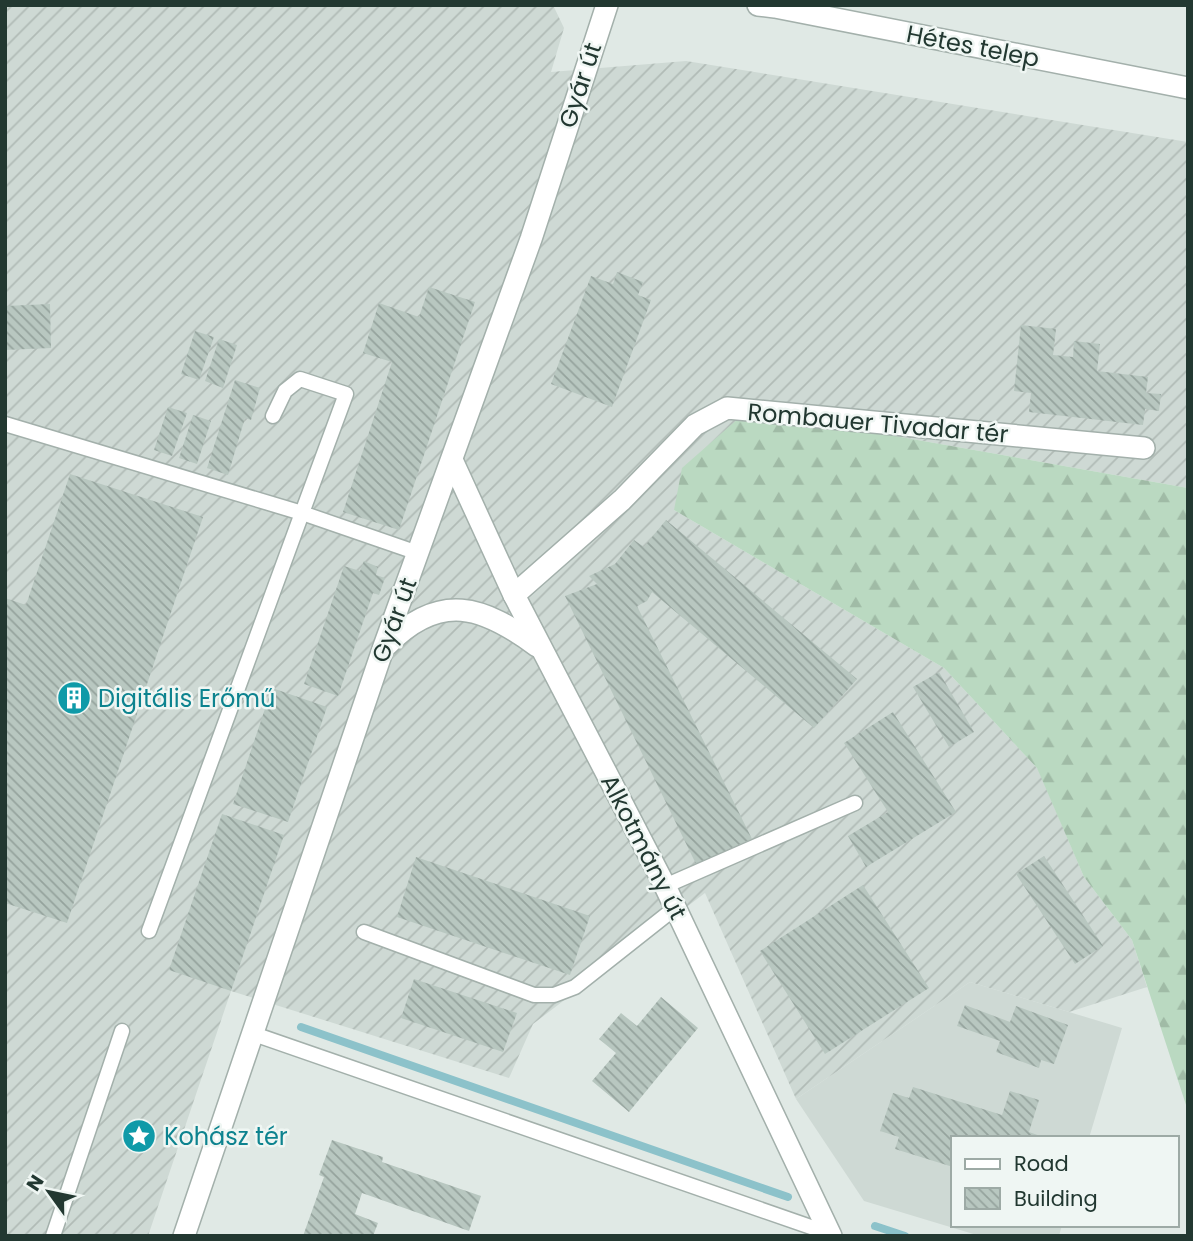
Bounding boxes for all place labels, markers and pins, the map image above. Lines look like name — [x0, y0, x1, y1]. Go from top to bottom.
building icon: Digitális Erőmű — [55, 679, 93, 717]
place label: Digitális Erőmű — [98, 682, 275, 715]
place icon: Kohász tér — [120, 1117, 158, 1155]
place label: Kohász tér — [164, 1120, 288, 1153]

